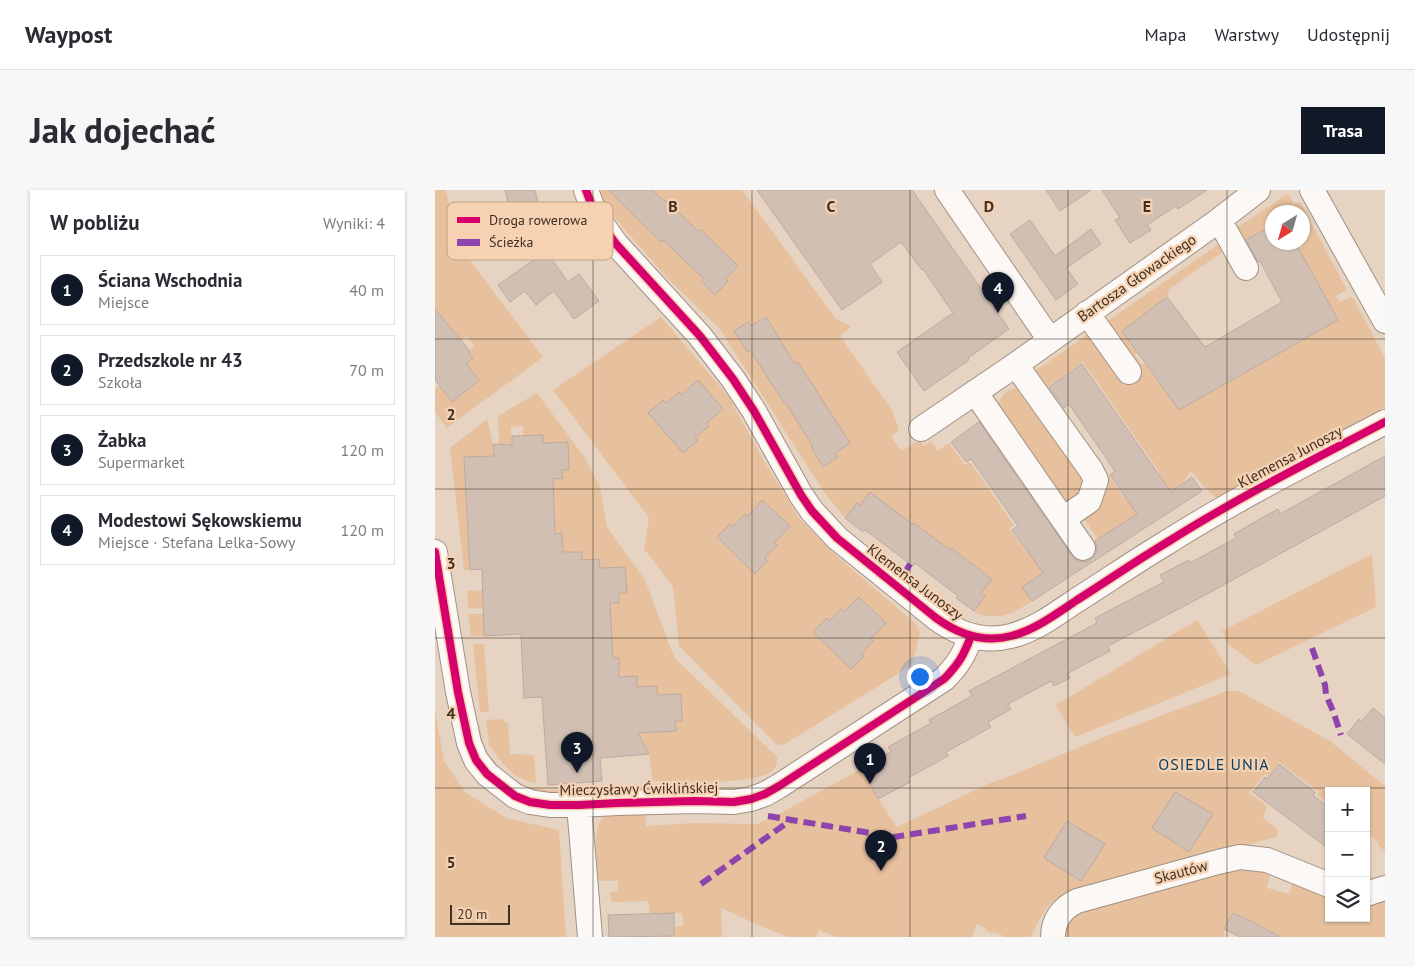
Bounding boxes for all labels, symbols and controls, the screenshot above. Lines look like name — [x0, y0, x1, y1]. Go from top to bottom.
text: Waypost — [25, 19, 112, 50]
text: Mapa — [1145, 23, 1186, 46]
text: Warstwy — [1214, 23, 1279, 46]
text: Udostępnij — [1307, 23, 1390, 46]
text: Jak dojechać — [30, 107, 215, 153]
button: Trasa — [1301, 107, 1385, 154]
text: B — [668, 196, 678, 216]
text: C — [827, 196, 836, 216]
text: D — [984, 196, 994, 216]
text: E — [1143, 196, 1151, 216]
legend — [447, 202, 613, 260]
north arrow — [1265, 205, 1310, 250]
text: W pobliżu — [50, 209, 139, 236]
text: Droga rowerowa — [489, 211, 587, 229]
text: Wyniki: 4 — [323, 213, 385, 233]
street label: Bartosza Głowackiego — [1074, 229, 1200, 326]
text: Ścieżka — [489, 233, 533, 251]
text: Ściana Wschodnia — [98, 268, 242, 292]
pin: 4 — [982, 272, 1014, 313]
text: 1 — [62, 280, 72, 300]
text: 40 m — [349, 280, 384, 300]
text: Miejsce — [98, 292, 149, 312]
text: Przedszkole nr 43 — [98, 348, 243, 372]
text: 2 — [62, 360, 72, 380]
text: 70 m — [349, 360, 384, 380]
text: Szkoła — [98, 372, 142, 392]
text: 2 — [446, 404, 456, 424]
street label: Klemensa Junoszy — [1234, 421, 1345, 492]
text: Żabka — [98, 428, 146, 452]
text: 3 — [62, 440, 72, 460]
text: 120 m — [341, 440, 384, 460]
text: Supermarket — [98, 452, 185, 472]
text: Modestowi Sękowskiemu — [98, 508, 302, 532]
text: 4 — [62, 520, 72, 540]
text: 120 m — [341, 520, 384, 540]
text: Miejsce · Stefana Lelka-Sowy — [98, 532, 295, 552]
street label: Klemensa Junoszy — [863, 539, 967, 624]
text: 3 — [446, 553, 456, 573]
your location — [907, 664, 933, 690]
text: 4 — [446, 703, 456, 723]
pin: 3 — [561, 732, 593, 773]
pin: 1 — [854, 743, 886, 784]
district label: OSIEDLE UNIA — [1158, 754, 1270, 774]
street label: Mieczysławy Ćwiklińskiej — [559, 778, 719, 799]
map controls — [1325, 787, 1370, 922]
button: + — [1325, 787, 1370, 832]
pin: 2 — [865, 830, 897, 871]
button: − — [1325, 832, 1370, 877]
text: 5 — [446, 852, 456, 872]
street label: Skautów — [1152, 855, 1210, 888]
button: layers — [1325, 877, 1370, 922]
scale bar — [450, 902, 510, 925]
text: 20 m — [457, 905, 487, 923]

